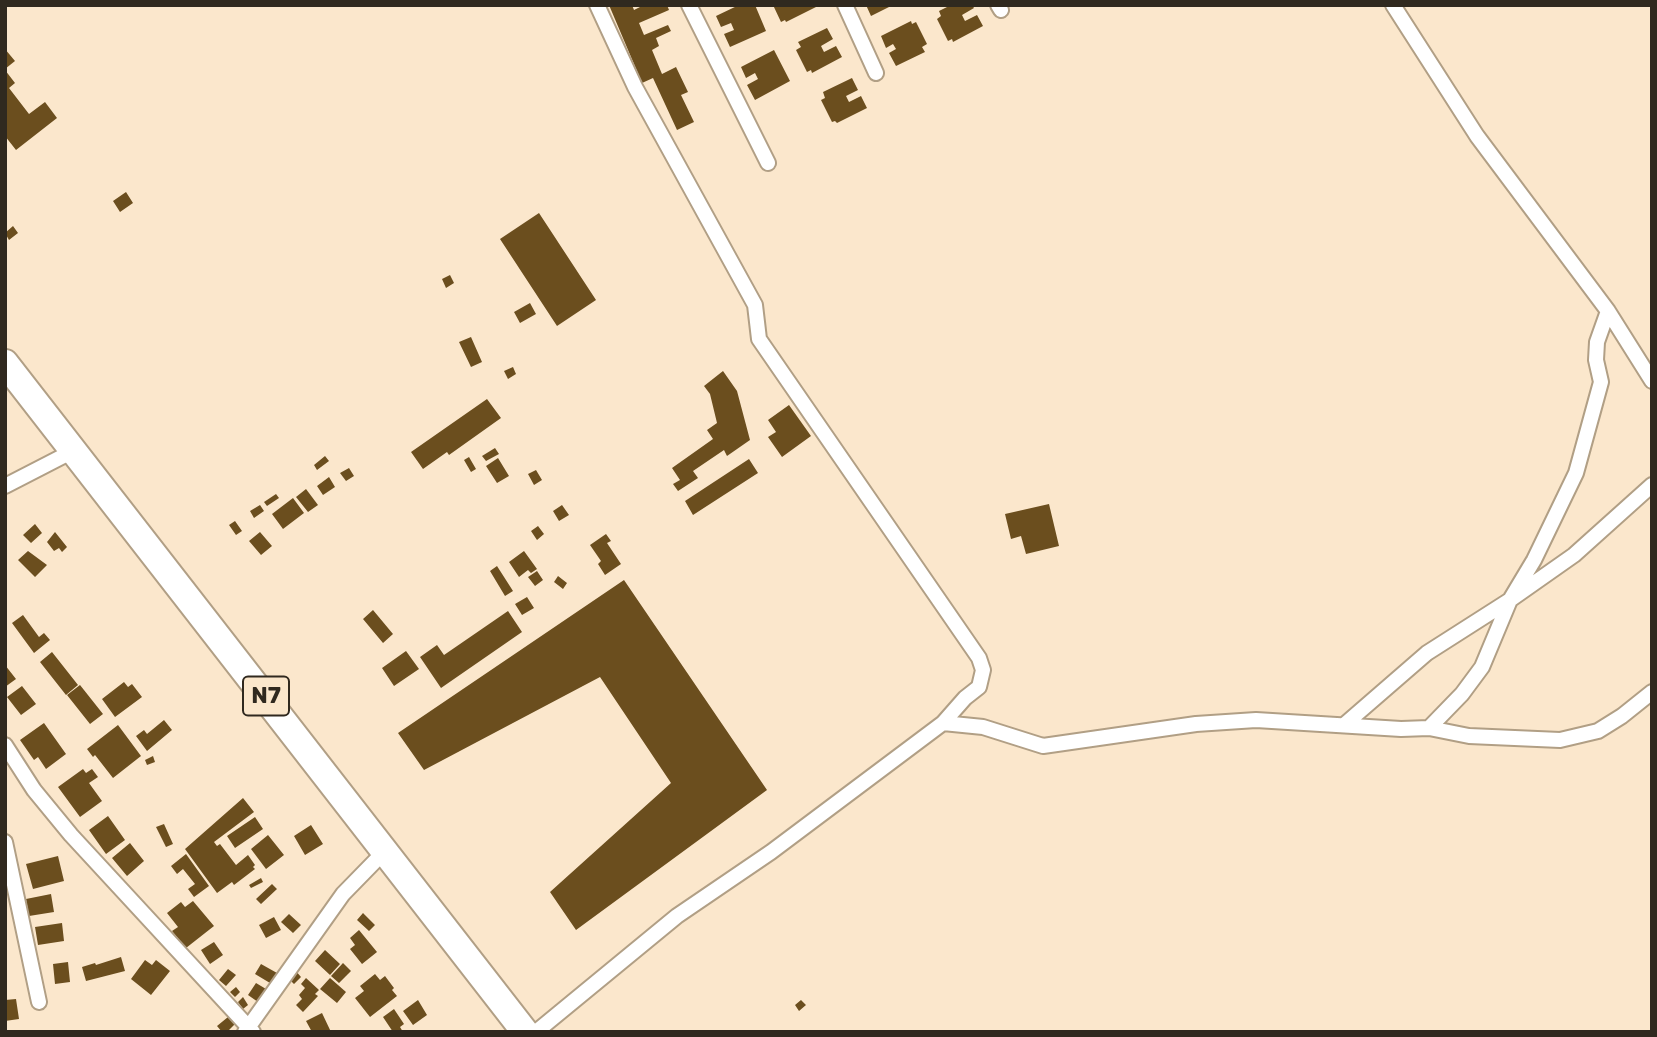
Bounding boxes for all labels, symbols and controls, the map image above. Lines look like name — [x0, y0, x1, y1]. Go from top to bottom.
road number: N7 — [243, 676, 289, 716]

